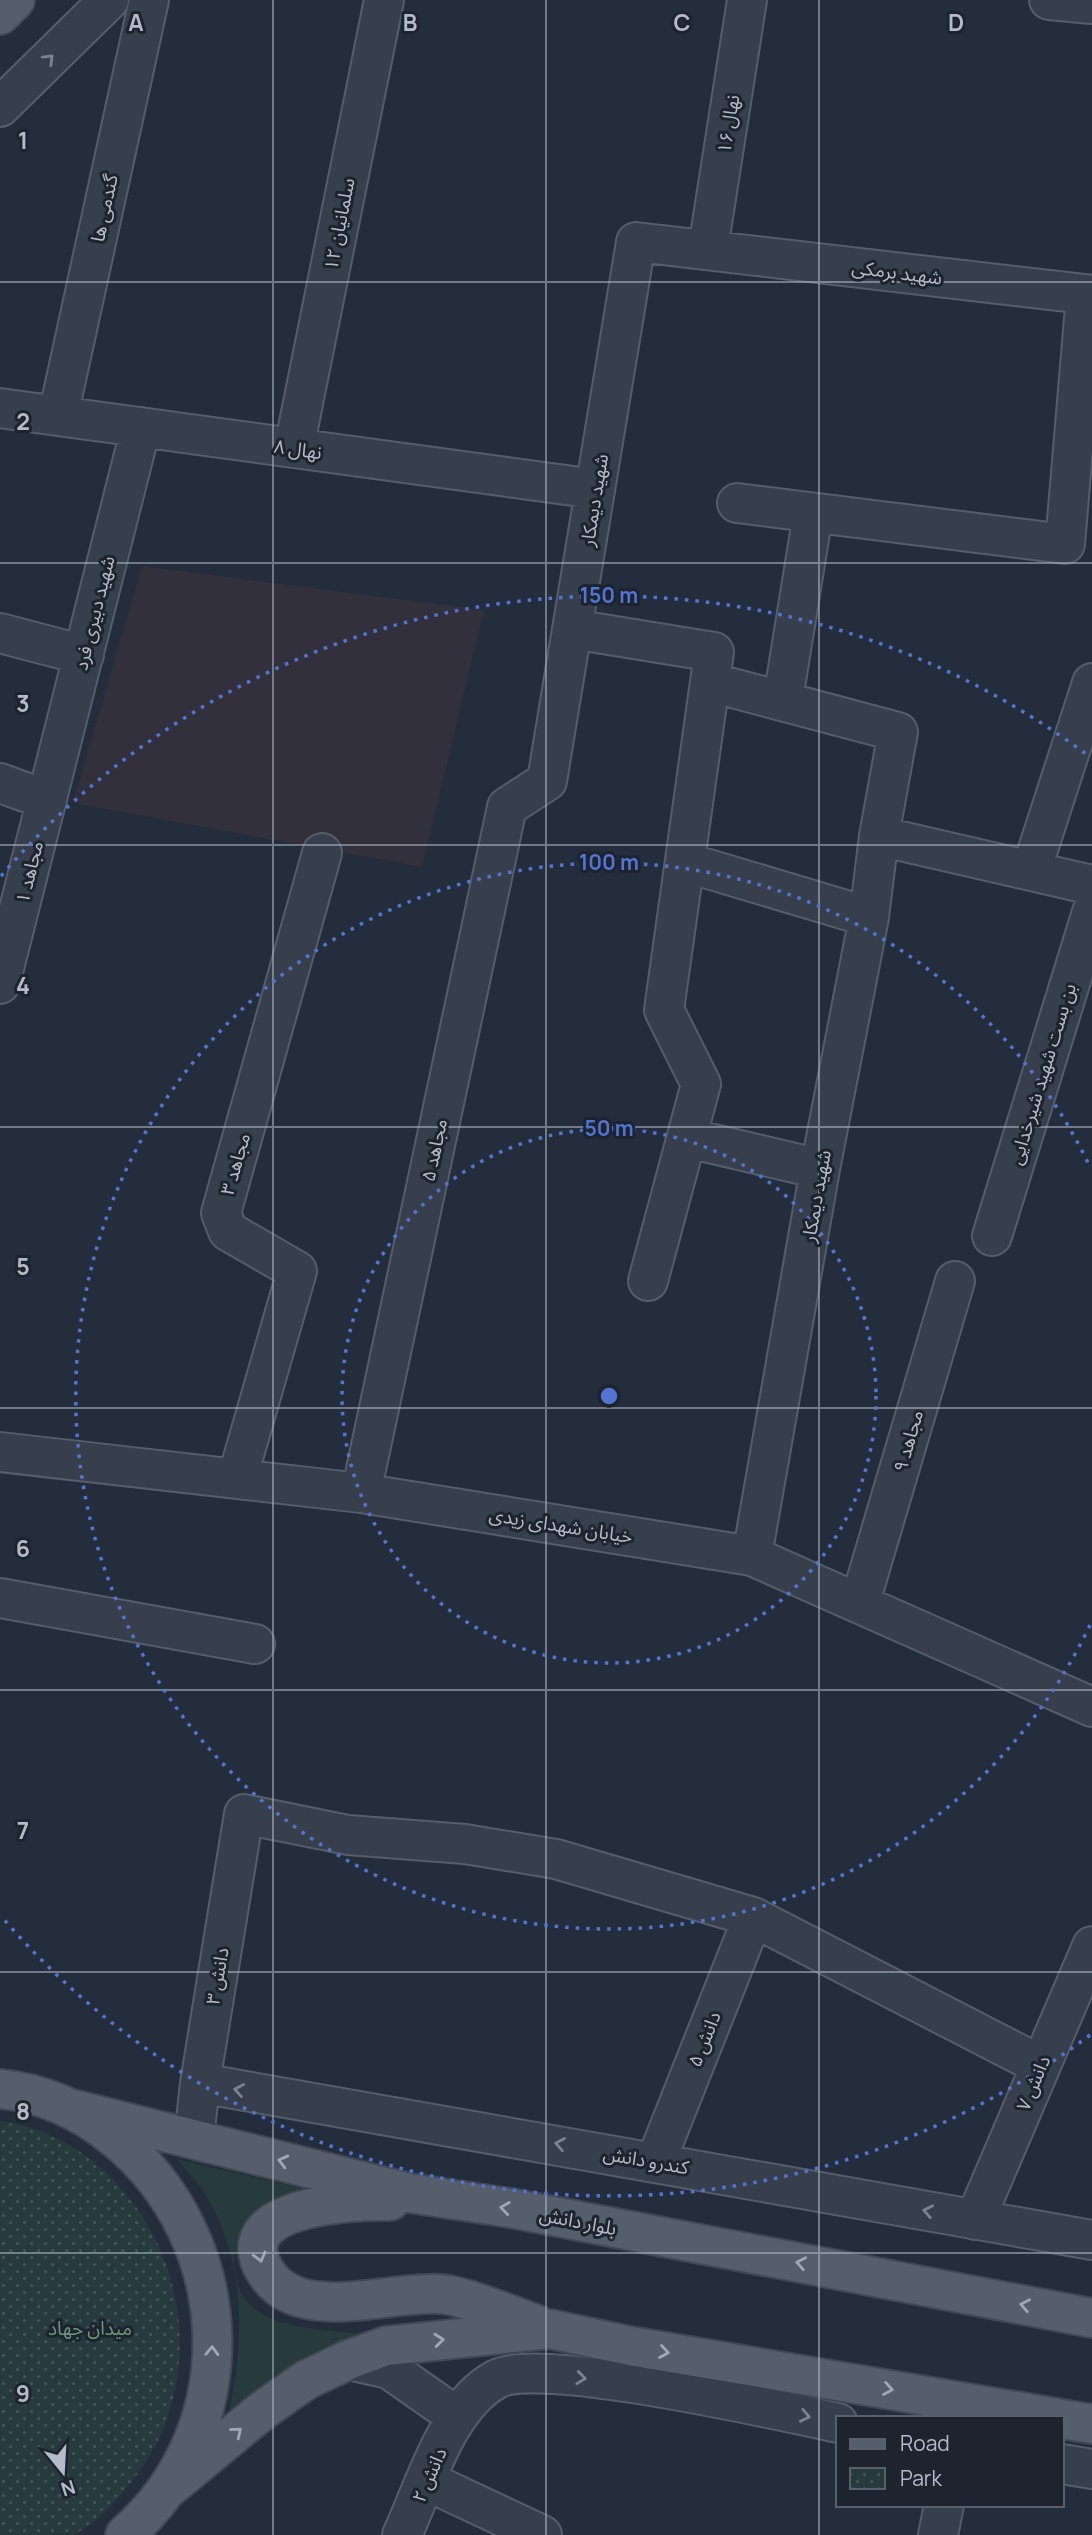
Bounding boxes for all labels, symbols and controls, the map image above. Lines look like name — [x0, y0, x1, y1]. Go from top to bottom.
text: A — [128, 6, 144, 38]
text: B — [403, 6, 417, 38]
text: C — [674, 6, 691, 38]
text: D — [948, 6, 964, 38]
one-way arrow — [40, 55, 53, 68]
street label: نهال ۱۶ — [711, 93, 745, 155]
text: 1 — [18, 124, 28, 156]
street label: گندمی ها — [84, 171, 124, 244]
street label: سلمانیان ۱۲ — [317, 176, 361, 272]
street label: شهید برمکی — [850, 254, 944, 290]
text: 2 — [16, 405, 30, 437]
street label: نهال ۸ — [272, 433, 324, 465]
street label: شهید دیمکار — [574, 452, 614, 549]
street label: شهید دبیری فرد — [67, 553, 121, 673]
text: 150 m — [580, 581, 638, 609]
text: 3 — [16, 687, 30, 719]
street label: مجاهد ۱ — [9, 838, 49, 906]
text: 100 m — [579, 848, 639, 876]
text: 4 — [16, 969, 30, 1001]
street label: بن بست شهید شیرخدایی — [1002, 980, 1082, 1168]
text: 50 m — [584, 1114, 634, 1142]
street label: مجاهد ۵ — [415, 1116, 453, 1184]
street label: مجاهد ۳ — [214, 1130, 256, 1198]
street label: شهید دیمکار — [795, 1148, 837, 1245]
text: 5 — [16, 1250, 30, 1282]
centre of rings — [597, 1384, 621, 1408]
street label: مجاهد ۹ — [887, 1407, 929, 1475]
street label: خیابان شهدای زیدی — [487, 1501, 635, 1549]
text: 6 — [16, 1532, 30, 1564]
text: 7 — [17, 1814, 29, 1846]
street label: دانش ۳ — [199, 1945, 235, 2007]
street label: دانش ۵ — [681, 2007, 727, 2071]
street label: دانش ۷ — [1010, 2051, 1056, 2115]
one-way arrow — [233, 2083, 245, 2098]
text: 8 — [16, 2095, 30, 2127]
one-way arrow — [554, 2138, 566, 2153]
street label: کندرو دانش — [601, 2140, 692, 2181]
one-way arrow — [277, 2155, 289, 2169]
one-way arrow — [500, 2201, 511, 2216]
street label: بلوار دانش — [537, 2201, 619, 2241]
one-way arrow — [922, 2205, 934, 2220]
one-way arrow — [252, 2250, 267, 2262]
one-way arrow — [795, 2256, 807, 2271]
one-way arrow — [1019, 2298, 1031, 2313]
park label: میدان جهاد — [48, 2315, 132, 2341]
one-way arrow — [434, 2333, 445, 2348]
one-way arrow — [658, 2344, 670, 2359]
one-way arrow — [204, 2345, 219, 2356]
one-way arrow — [575, 2371, 587, 2386]
text: 9 — [16, 2377, 30, 2409]
one-way arrow — [883, 2381, 894, 2396]
one-way arrow — [799, 2407, 811, 2422]
legend — [836, 2416, 1064, 2507]
one-way arrow — [228, 2428, 241, 2440]
text: Road — [900, 2429, 950, 2457]
north arrow — [28, 2437, 98, 2507]
street label: دانش ۲ — [405, 2443, 453, 2507]
text: Park — [900, 2464, 942, 2492]
text: N — [58, 2474, 79, 2503]

